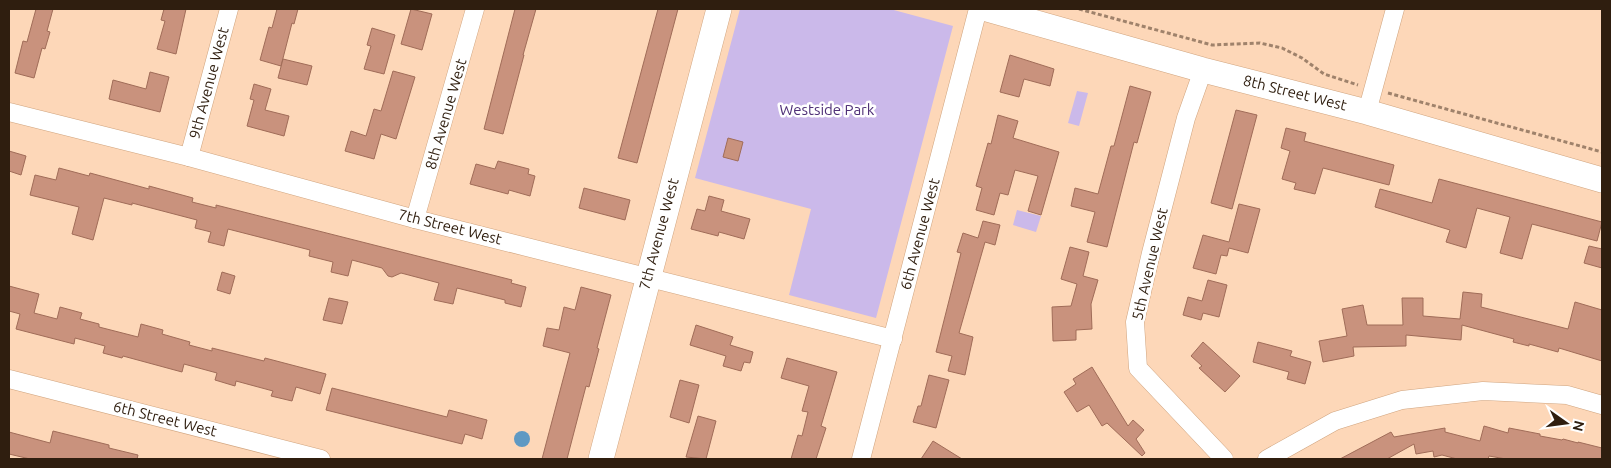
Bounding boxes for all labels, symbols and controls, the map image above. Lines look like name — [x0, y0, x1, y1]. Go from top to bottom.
street label: 9th Avenue West — [185, 25, 232, 140]
street label: 8th Avenue West — [422, 56, 470, 171]
street label: 8th Street West — [1242, 71, 1349, 114]
park label: Westside Park — [780, 101, 875, 118]
street label: 7th Avenue West — [635, 176, 682, 291]
street label: 6th Avenue West — [896, 176, 943, 291]
street label: 7th Street West — [397, 205, 504, 248]
street label: 5th Avenue West — [1128, 206, 1171, 322]
street label: 6th Street West — [112, 397, 219, 440]
north arrow — [1541, 398, 1591, 448]
text: N — [1570, 419, 1588, 433]

